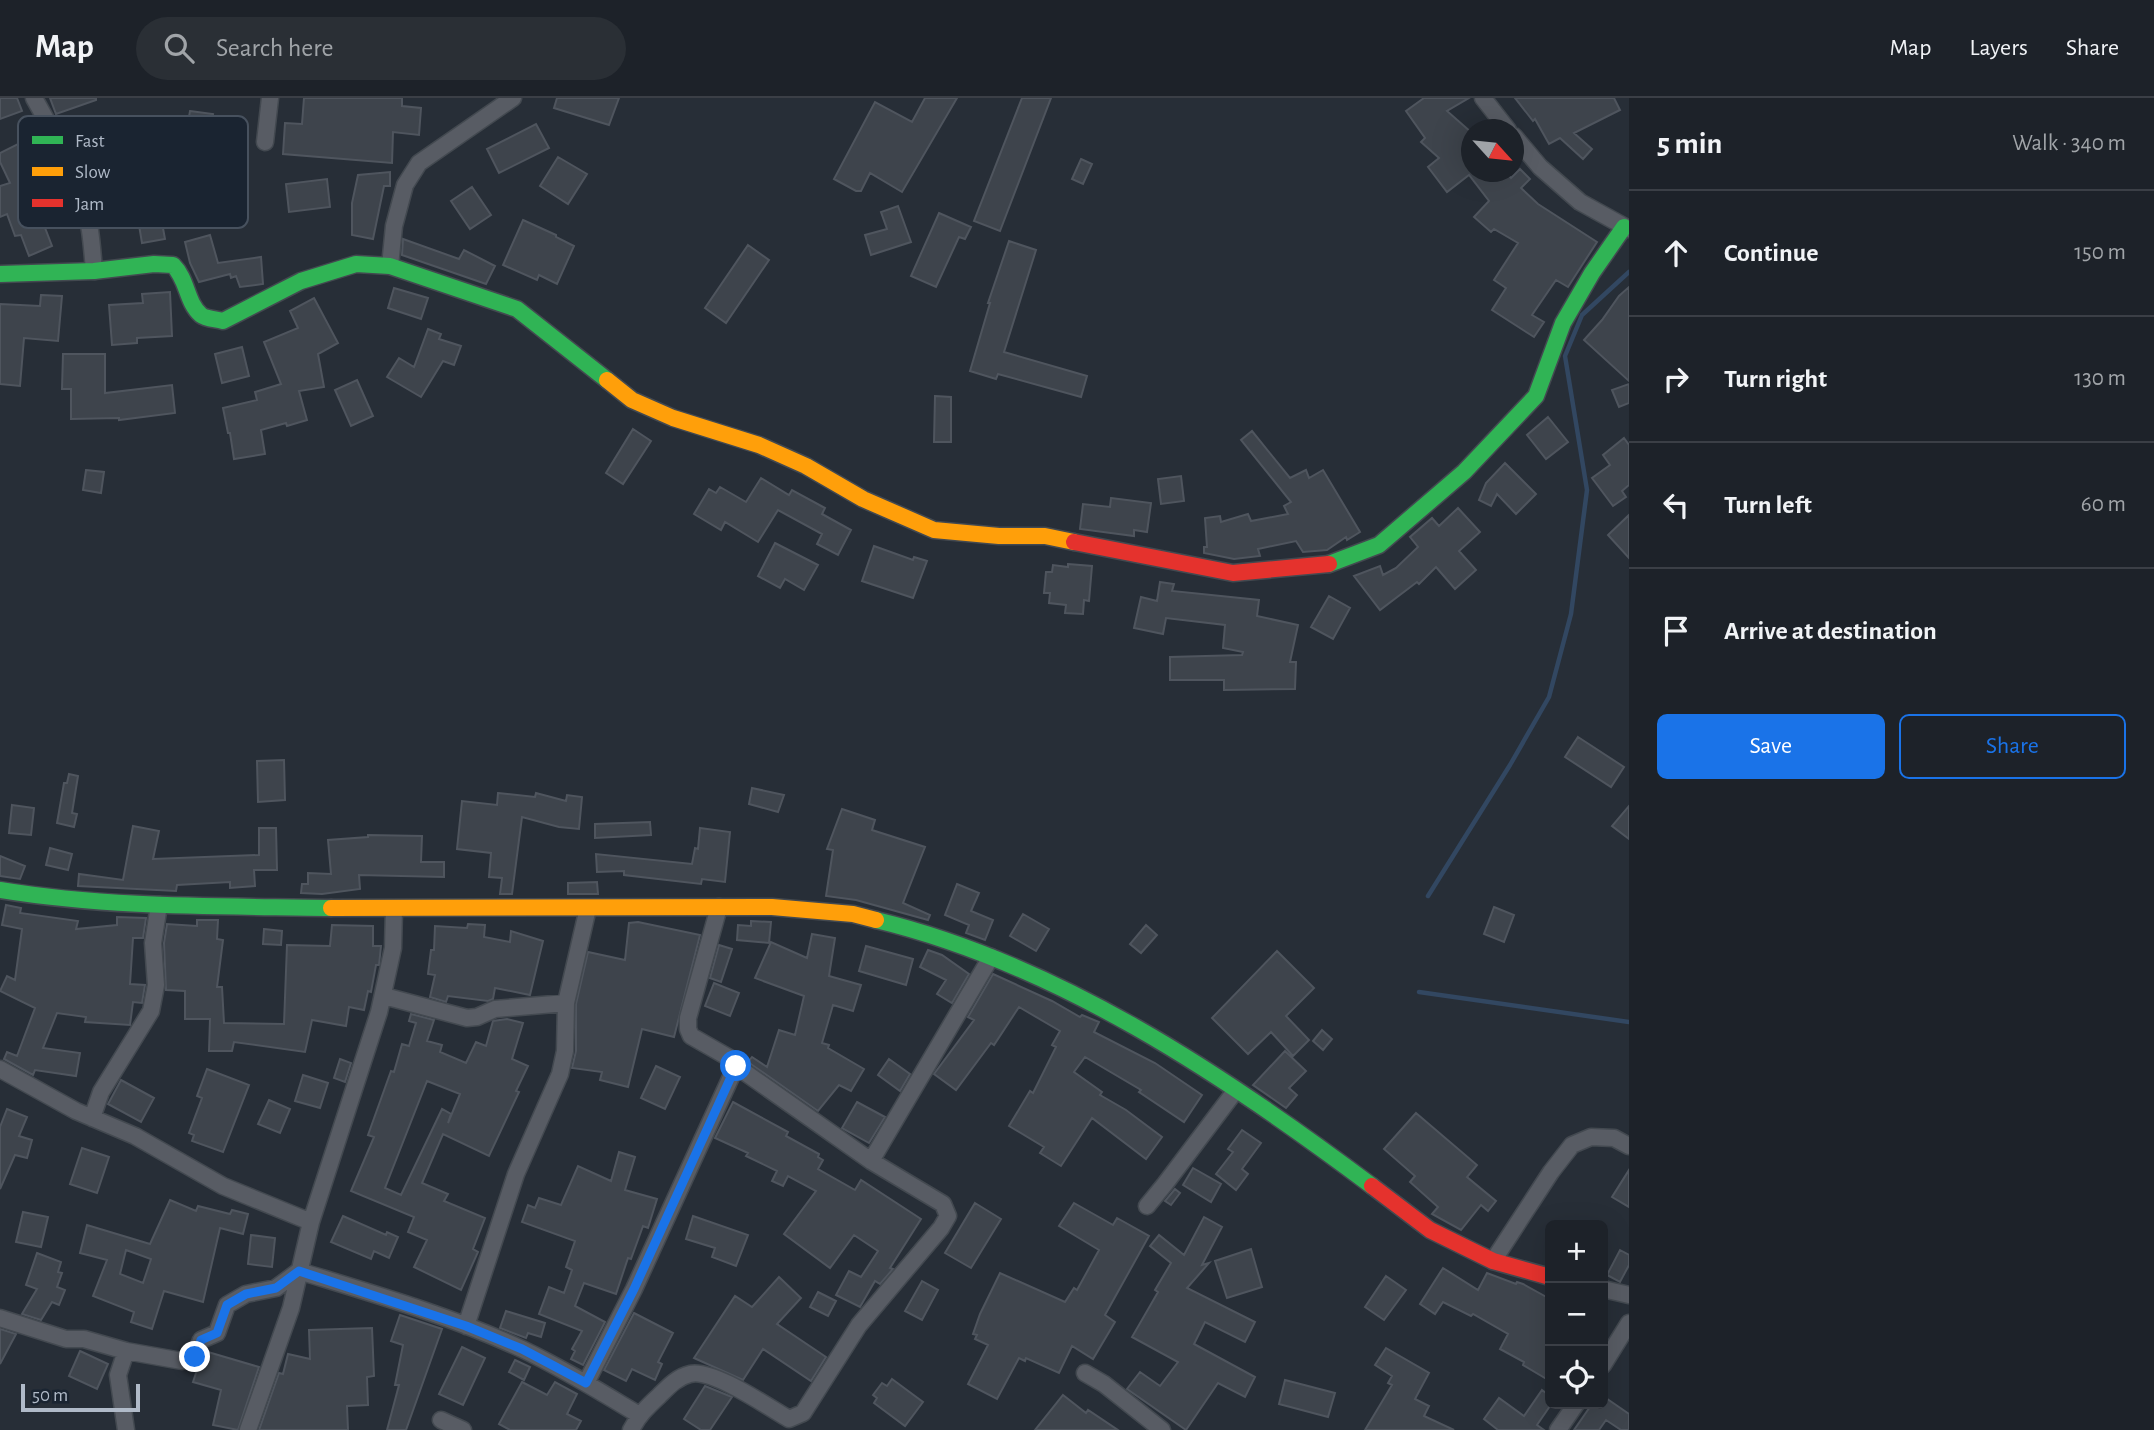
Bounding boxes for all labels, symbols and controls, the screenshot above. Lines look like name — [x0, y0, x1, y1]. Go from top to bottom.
search box — [136, 17, 626, 80]
icon: search — [160, 29, 198, 67]
text: Map — [35, 31, 94, 64]
text: Search here — [216, 35, 334, 61]
text: Map — [1889, 36, 1931, 60]
text: Layers — [1969, 36, 2028, 60]
text: Share — [2066, 36, 2119, 60]
legend — [18, 116, 248, 228]
north arrow — [1461, 119, 1524, 182]
text: 5 min — [1657, 129, 1722, 159]
text: Fast — [75, 132, 105, 151]
text: Walk · 340 m — [2012, 132, 2126, 155]
text: Slow — [75, 163, 111, 182]
text: Jam — [75, 195, 104, 214]
icon: ahead — [1657, 234, 1695, 272]
text: Continue — [1724, 240, 1819, 266]
text: 150 m — [2074, 241, 2126, 264]
icon: right — [1657, 360, 1695, 398]
text: Turn right — [1724, 366, 1827, 392]
text: 130 m — [2074, 367, 2126, 390]
icon: left — [1657, 486, 1695, 524]
text: Turn left — [1724, 492, 1812, 518]
text: 60 m — [2081, 493, 2126, 516]
icon: arrive — [1657, 612, 1695, 650]
text: Arrive at destination — [1724, 618, 1937, 644]
button: Save — [1657, 714, 1885, 779]
button: Share — [1899, 714, 2126, 779]
route start — [720, 1050, 751, 1081]
map controls — [1545, 1220, 1608, 1409]
button: + — [1545, 1220, 1608, 1283]
button: − — [1545, 1283, 1608, 1346]
route end — [179, 1341, 210, 1372]
button: locate — [1545, 1346, 1608, 1409]
scale bar — [21, 1381, 140, 1413]
text: 50 m — [32, 1386, 68, 1405]

